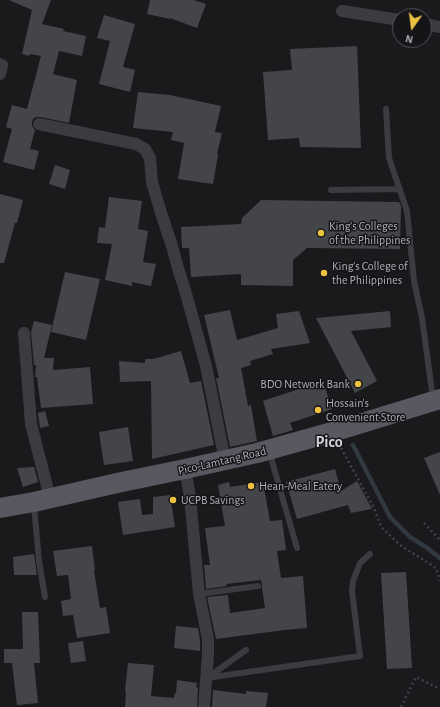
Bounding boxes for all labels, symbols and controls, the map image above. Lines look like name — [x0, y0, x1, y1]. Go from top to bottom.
north arrow — [392, 8, 432, 48]
text: N — [404, 33, 414, 45]
place label: King's Colleges of the Philippines — [329, 219, 410, 247]
marker: King's Colleges of the Philippines — [316, 228, 326, 238]
place label: King's College of the Philippines — [332, 259, 408, 287]
marker: King's College of the Philippines — [319, 268, 329, 278]
place label: BDO Network Bank — [260, 377, 350, 391]
marker: BDO Network Bank — [353, 379, 363, 389]
place label: Hossain's Convenient Store — [326, 396, 405, 424]
marker: Hossain's Convenient Store — [313, 405, 323, 415]
district label: Pico — [315, 432, 343, 452]
street label: Pico-Lamtang Road — [176, 444, 268, 478]
place label: Hean-Meal Eatery — [259, 479, 342, 493]
marker: Hean-Meal Eatery — [246, 481, 256, 491]
place label: UCPB Savings — [181, 493, 245, 507]
marker: UCPB Savings — [168, 495, 178, 505]

